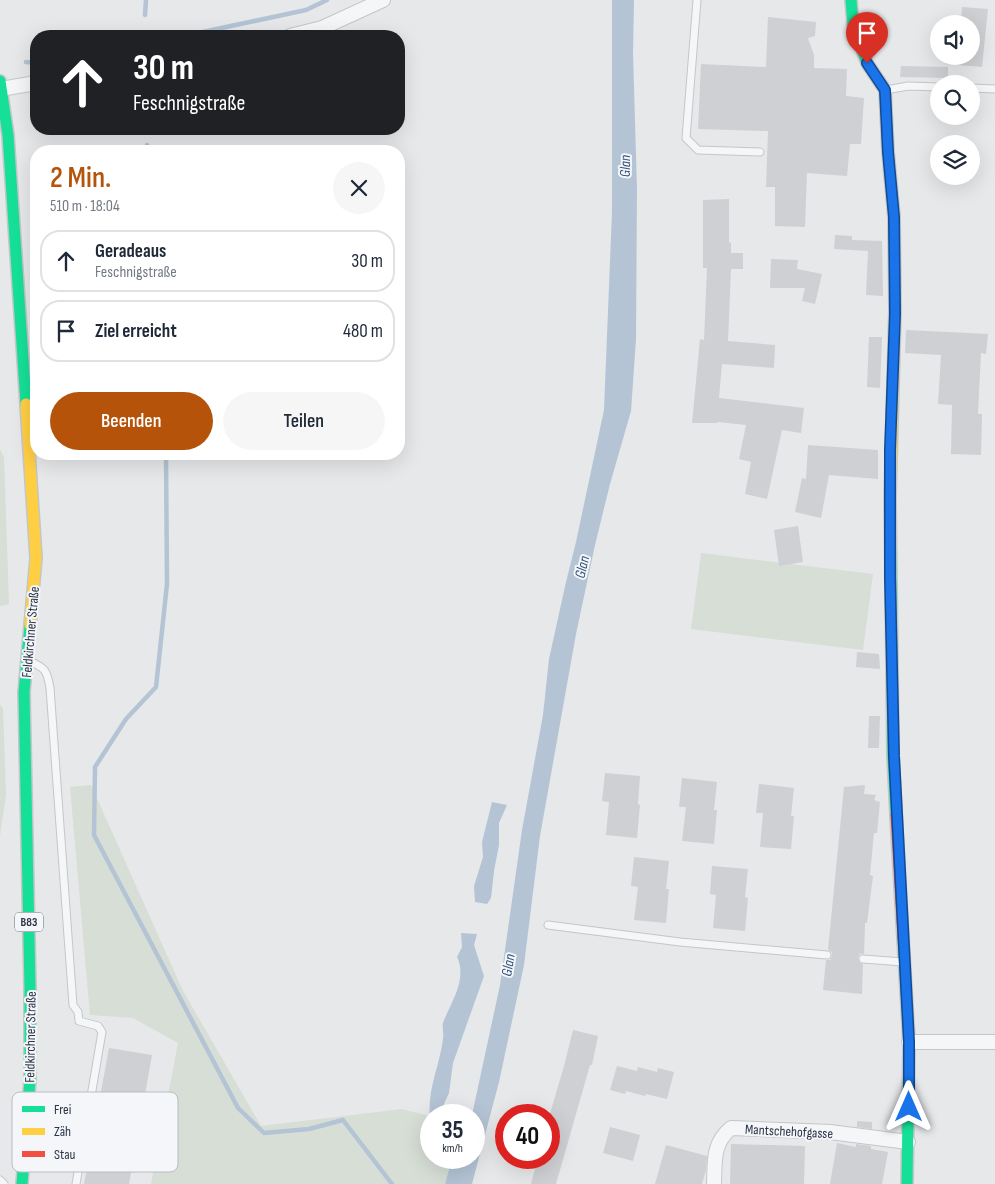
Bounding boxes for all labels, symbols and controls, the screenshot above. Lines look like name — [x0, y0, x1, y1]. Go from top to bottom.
pin — [846, 12, 888, 63]
map controls — [930, 15, 980, 185]
button: sound — [930, 15, 980, 65]
icon: arrive — [853, 19, 881, 47]
text: 30 m — [133, 47, 194, 90]
icon: ahead — [50, 50, 115, 115]
button: search — [930, 75, 980, 125]
text: Feschnigstraße — [133, 90, 245, 117]
button: layers — [930, 135, 980, 185]
water label: Glan — [616, 155, 635, 177]
text: 2 Min. — [50, 160, 111, 196]
button: close — [333, 162, 385, 214]
text: 510 m · 18:04 — [50, 197, 120, 216]
text: Geradeaus — [95, 240, 166, 263]
icon: ahead — [52, 247, 80, 275]
text: 30 m — [351, 250, 383, 273]
text: Feschnigstraße — [95, 263, 177, 282]
icon: arrive — [52, 317, 80, 345]
text: Ziel erreicht — [95, 320, 177, 343]
text: 480 m — [343, 320, 383, 343]
button: Beenden — [50, 392, 213, 450]
button: Teilen — [223, 392, 385, 450]
water label: Glan — [571, 554, 594, 580]
street label: Feldkirchner Straße — [18, 586, 43, 678]
road number: B83 — [15, 912, 43, 932]
water label: Glan — [497, 952, 520, 978]
street label: Feldkirchner Straße — [21, 991, 40, 1083]
position arrow — [882, 1080, 934, 1132]
legend — [12, 1092, 178, 1172]
text: Frei — [54, 1101, 71, 1118]
speed limit sign: 40 — [495, 1104, 560, 1169]
text: 35 — [441, 1115, 464, 1146]
street label: Mantschehofgasse — [745, 1121, 833, 1142]
text: Zäh — [54, 1123, 71, 1140]
text: km/h — [442, 1141, 463, 1156]
text: Stau — [54, 1146, 76, 1163]

